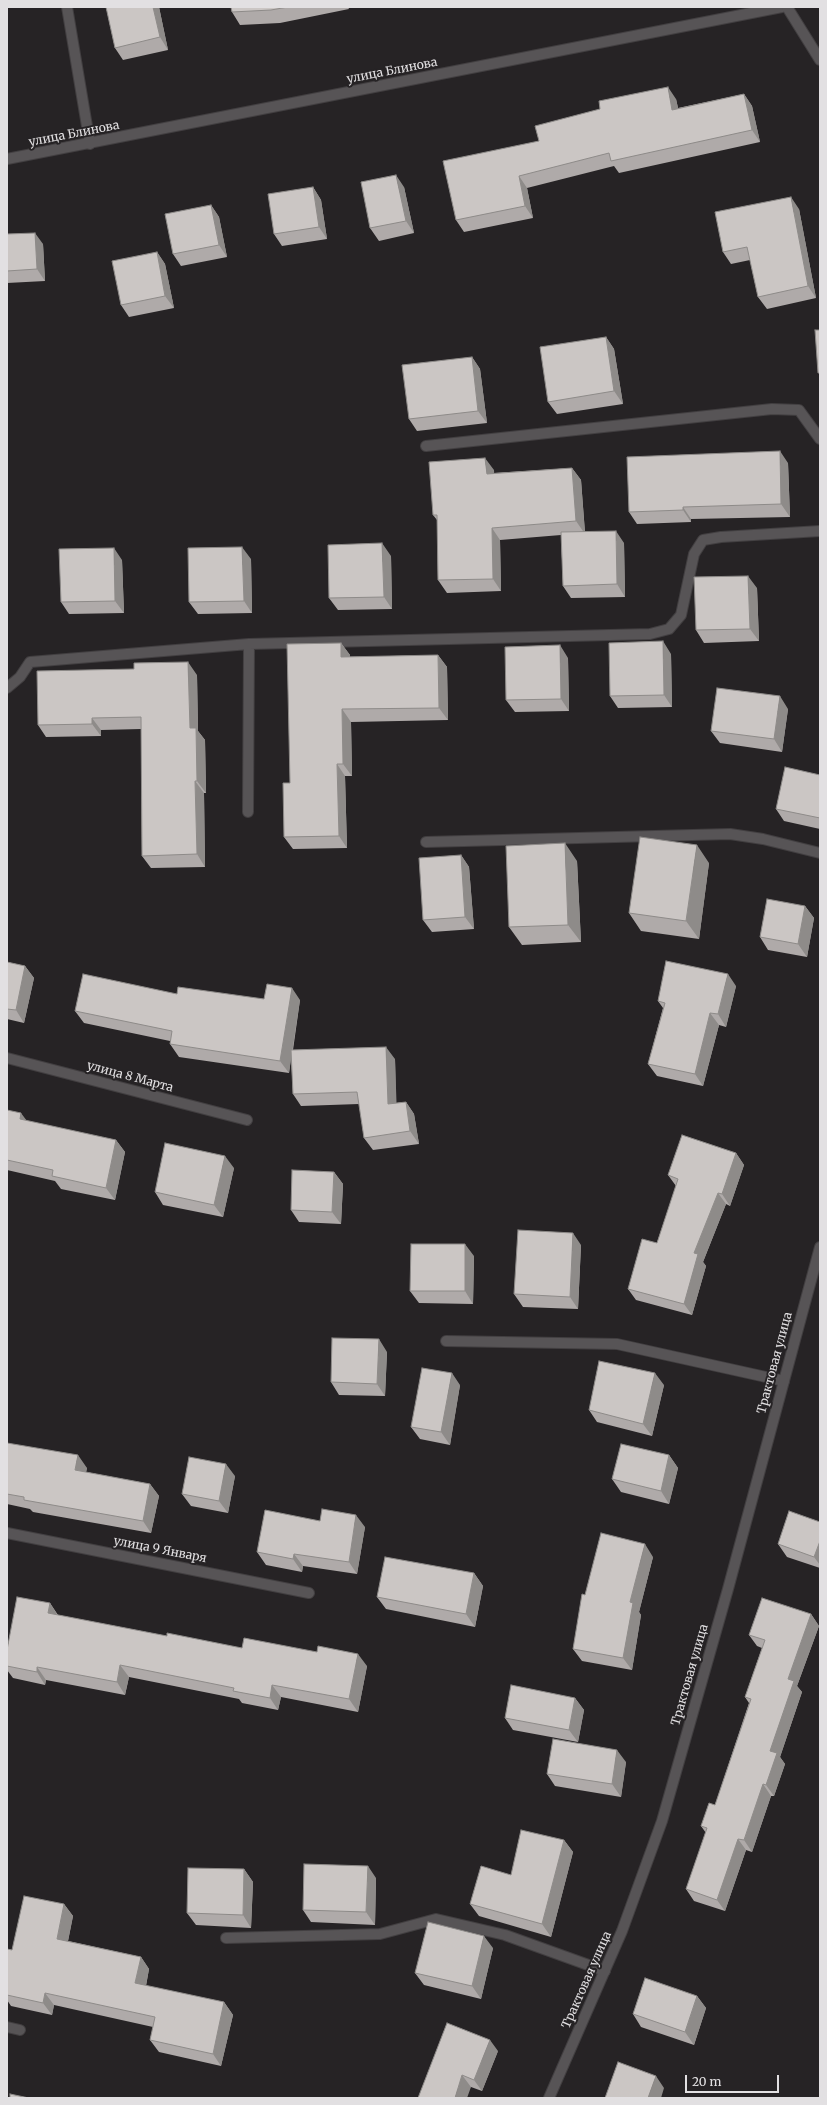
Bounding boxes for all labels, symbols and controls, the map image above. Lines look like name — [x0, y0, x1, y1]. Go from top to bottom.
street label: улица Блинова — [345, 55, 439, 87]
street label: улица Блинова — [27, 118, 121, 150]
street label: улица 8 Марта — [85, 1059, 175, 1095]
street label: Трактовая улица — [755, 1311, 795, 1415]
street label: улица 9 Января — [112, 1534, 208, 1566]
street label: Трактовая улица — [669, 1623, 711, 1727]
street label: Трактовая улица — [559, 1929, 615, 2031]
scale bar — [687, 2067, 781, 2093]
text: 20 m — [692, 2074, 721, 2089]

